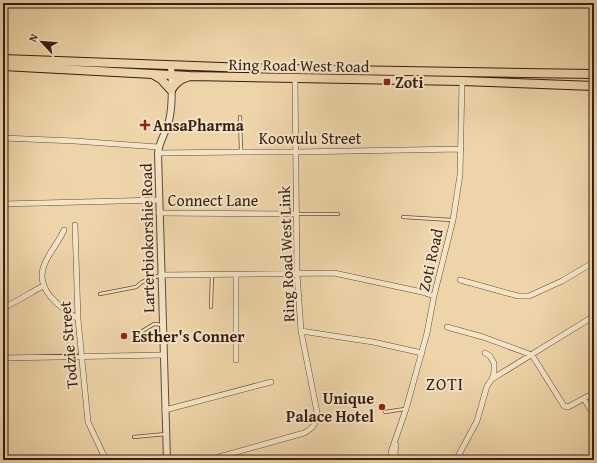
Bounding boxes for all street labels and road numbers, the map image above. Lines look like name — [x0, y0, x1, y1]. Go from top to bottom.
street label: Ring Road West Road — [228, 52, 370, 78]
street label: Koowulu Street — [259, 126, 362, 150]
street label: Larterbiokorshie Road — [134, 163, 160, 313]
street label: Ring Road West Link — [272, 184, 300, 323]
street label: Connect Lane — [168, 188, 258, 212]
street label: Zoti Road — [411, 226, 449, 294]
street label: Todzie Street — [52, 300, 84, 390]

